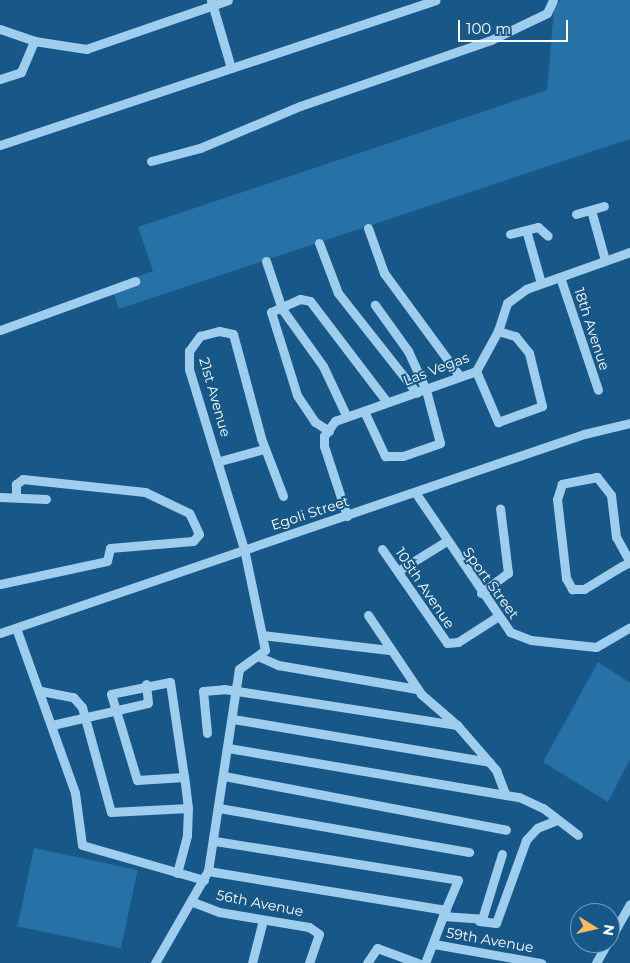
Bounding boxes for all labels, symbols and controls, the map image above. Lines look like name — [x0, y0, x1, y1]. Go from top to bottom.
scale bar — [460, 10, 570, 42]
text: 100 m — [466, 19, 511, 38]
street label: 18th Avenue — [571, 286, 613, 372]
street label: Las Vegas — [401, 349, 471, 389]
street label: 21st Avenue — [196, 355, 234, 439]
street label: Egoli Street — [269, 492, 351, 534]
street label: 105th Avenue — [392, 544, 458, 632]
street label: Sport Street — [459, 544, 523, 622]
street label: 56th Avenue — [215, 886, 305, 920]
north arrow — [570, 903, 620, 953]
text: N — [599, 923, 619, 937]
street label: 59th Avenue — [445, 924, 535, 956]

